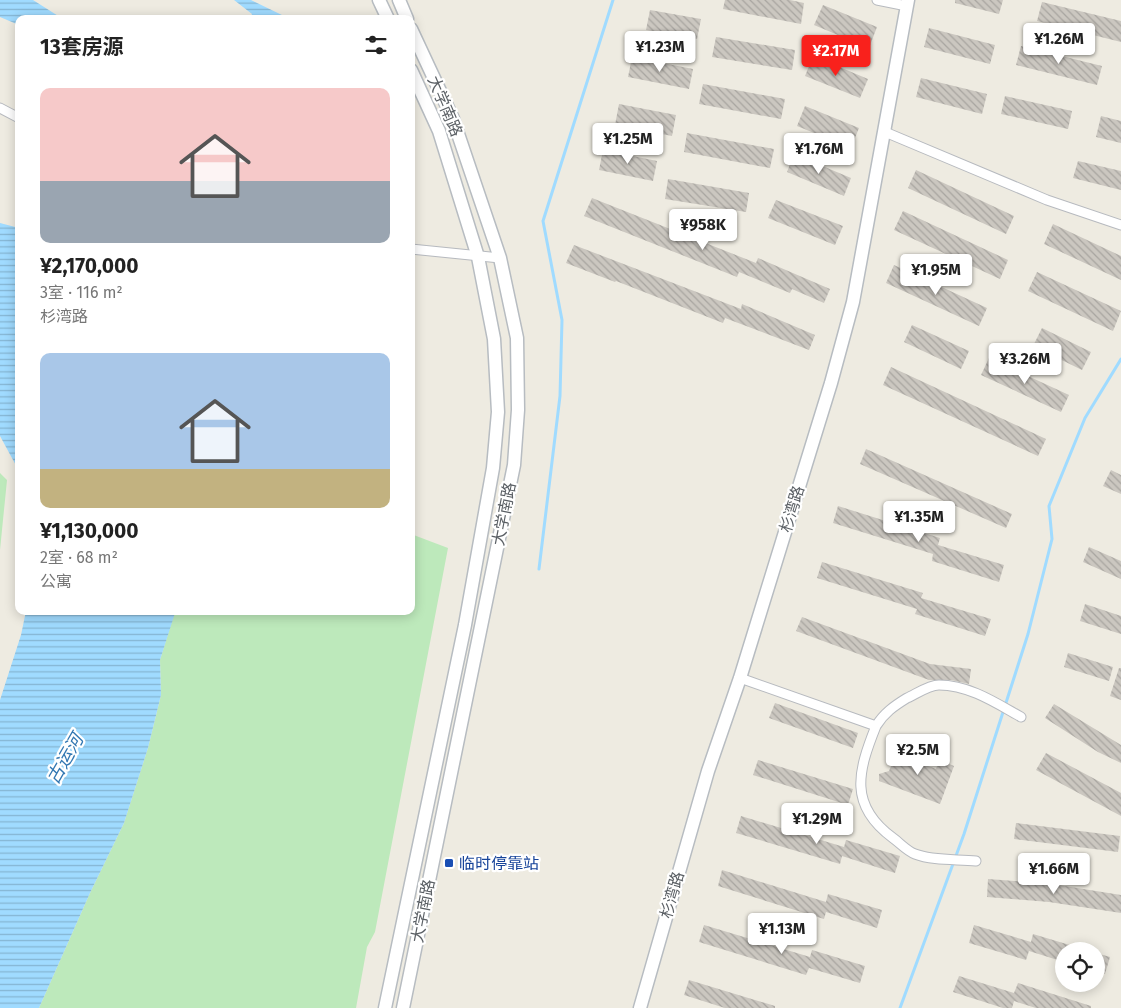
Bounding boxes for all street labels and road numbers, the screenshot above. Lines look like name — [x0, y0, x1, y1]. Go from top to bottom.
street label: 大学南路 — [424, 73, 466, 139]
street label: 大学南路 — [489, 481, 519, 547]
street label: 杉湾路 — [776, 483, 808, 535]
street label: 杉湾路 — [656, 869, 688, 921]
street label: 大学南路 — [408, 878, 438, 944]

